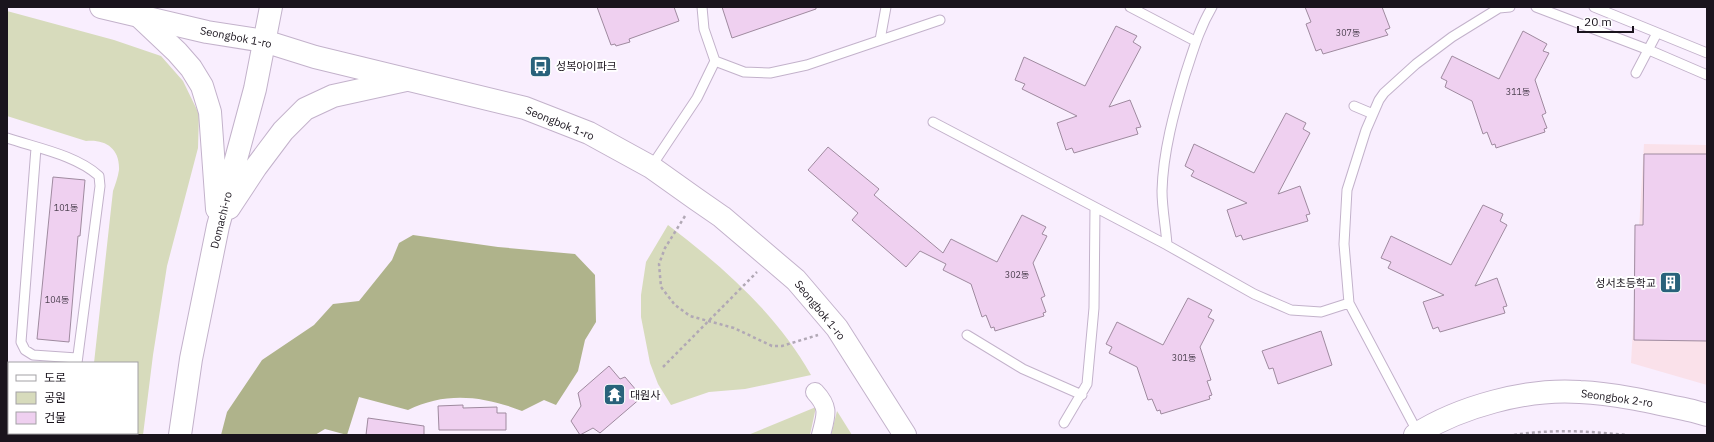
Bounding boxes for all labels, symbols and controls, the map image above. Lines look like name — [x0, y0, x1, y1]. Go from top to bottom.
scale bar — [1578, 8, 1633, 34]
text: 20 m — [1584, 14, 1612, 29]
street label: Seongbok 1-ro — [199, 23, 273, 51]
house number: 307동 — [1336, 27, 1360, 38]
bus stop icon: 성복아이파크 — [527, 53, 553, 79]
place label: 성복아이파크 — [556, 59, 617, 73]
house number: 311동 — [1506, 86, 1530, 97]
street label: Seongbok 1-ro — [524, 103, 596, 143]
street label: Domachi-ro — [207, 190, 235, 250]
house number: 101동 — [54, 202, 78, 213]
house number: 302동 — [1005, 269, 1029, 280]
building icon: 성서초등학교 — [1658, 270, 1684, 296]
place label: 성서초등학교 — [1595, 276, 1656, 290]
street label: Seongbok 1-ro — [792, 277, 848, 343]
house number: 104동 — [45, 294, 69, 305]
house number: 301동 — [1172, 352, 1196, 363]
legend — [8, 362, 138, 434]
text: 도로 — [44, 370, 66, 385]
temple icon: 대원사 — [602, 382, 628, 408]
street label: Seongbok 2-ro — [1580, 386, 1654, 410]
place label: 대원사 — [630, 388, 660, 402]
text: 공원 — [44, 390, 66, 405]
text: 건물 — [44, 410, 66, 425]

